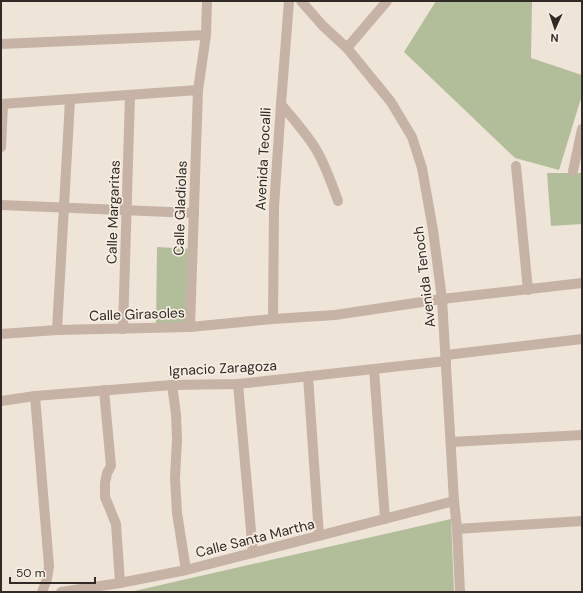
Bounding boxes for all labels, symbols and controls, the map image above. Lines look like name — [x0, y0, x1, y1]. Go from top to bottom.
north arrow — [535, 8, 575, 48]
text: N — [550, 31, 559, 45]
street label: Avenida Teocalli — [251, 107, 275, 211]
street label: Calle Margaritas — [102, 160, 124, 264]
street label: Calle Gladiolas — [169, 160, 191, 256]
street label: Avenida Tenoch — [409, 225, 439, 329]
street label: Calle Girasoles — [89, 303, 185, 325]
street label: Ignacio Zaragoza — [169, 356, 277, 380]
street label: Calle Santa Martha — [194, 515, 316, 561]
scale bar — [10, 559, 95, 585]
text: 50 m — [16, 565, 45, 581]

